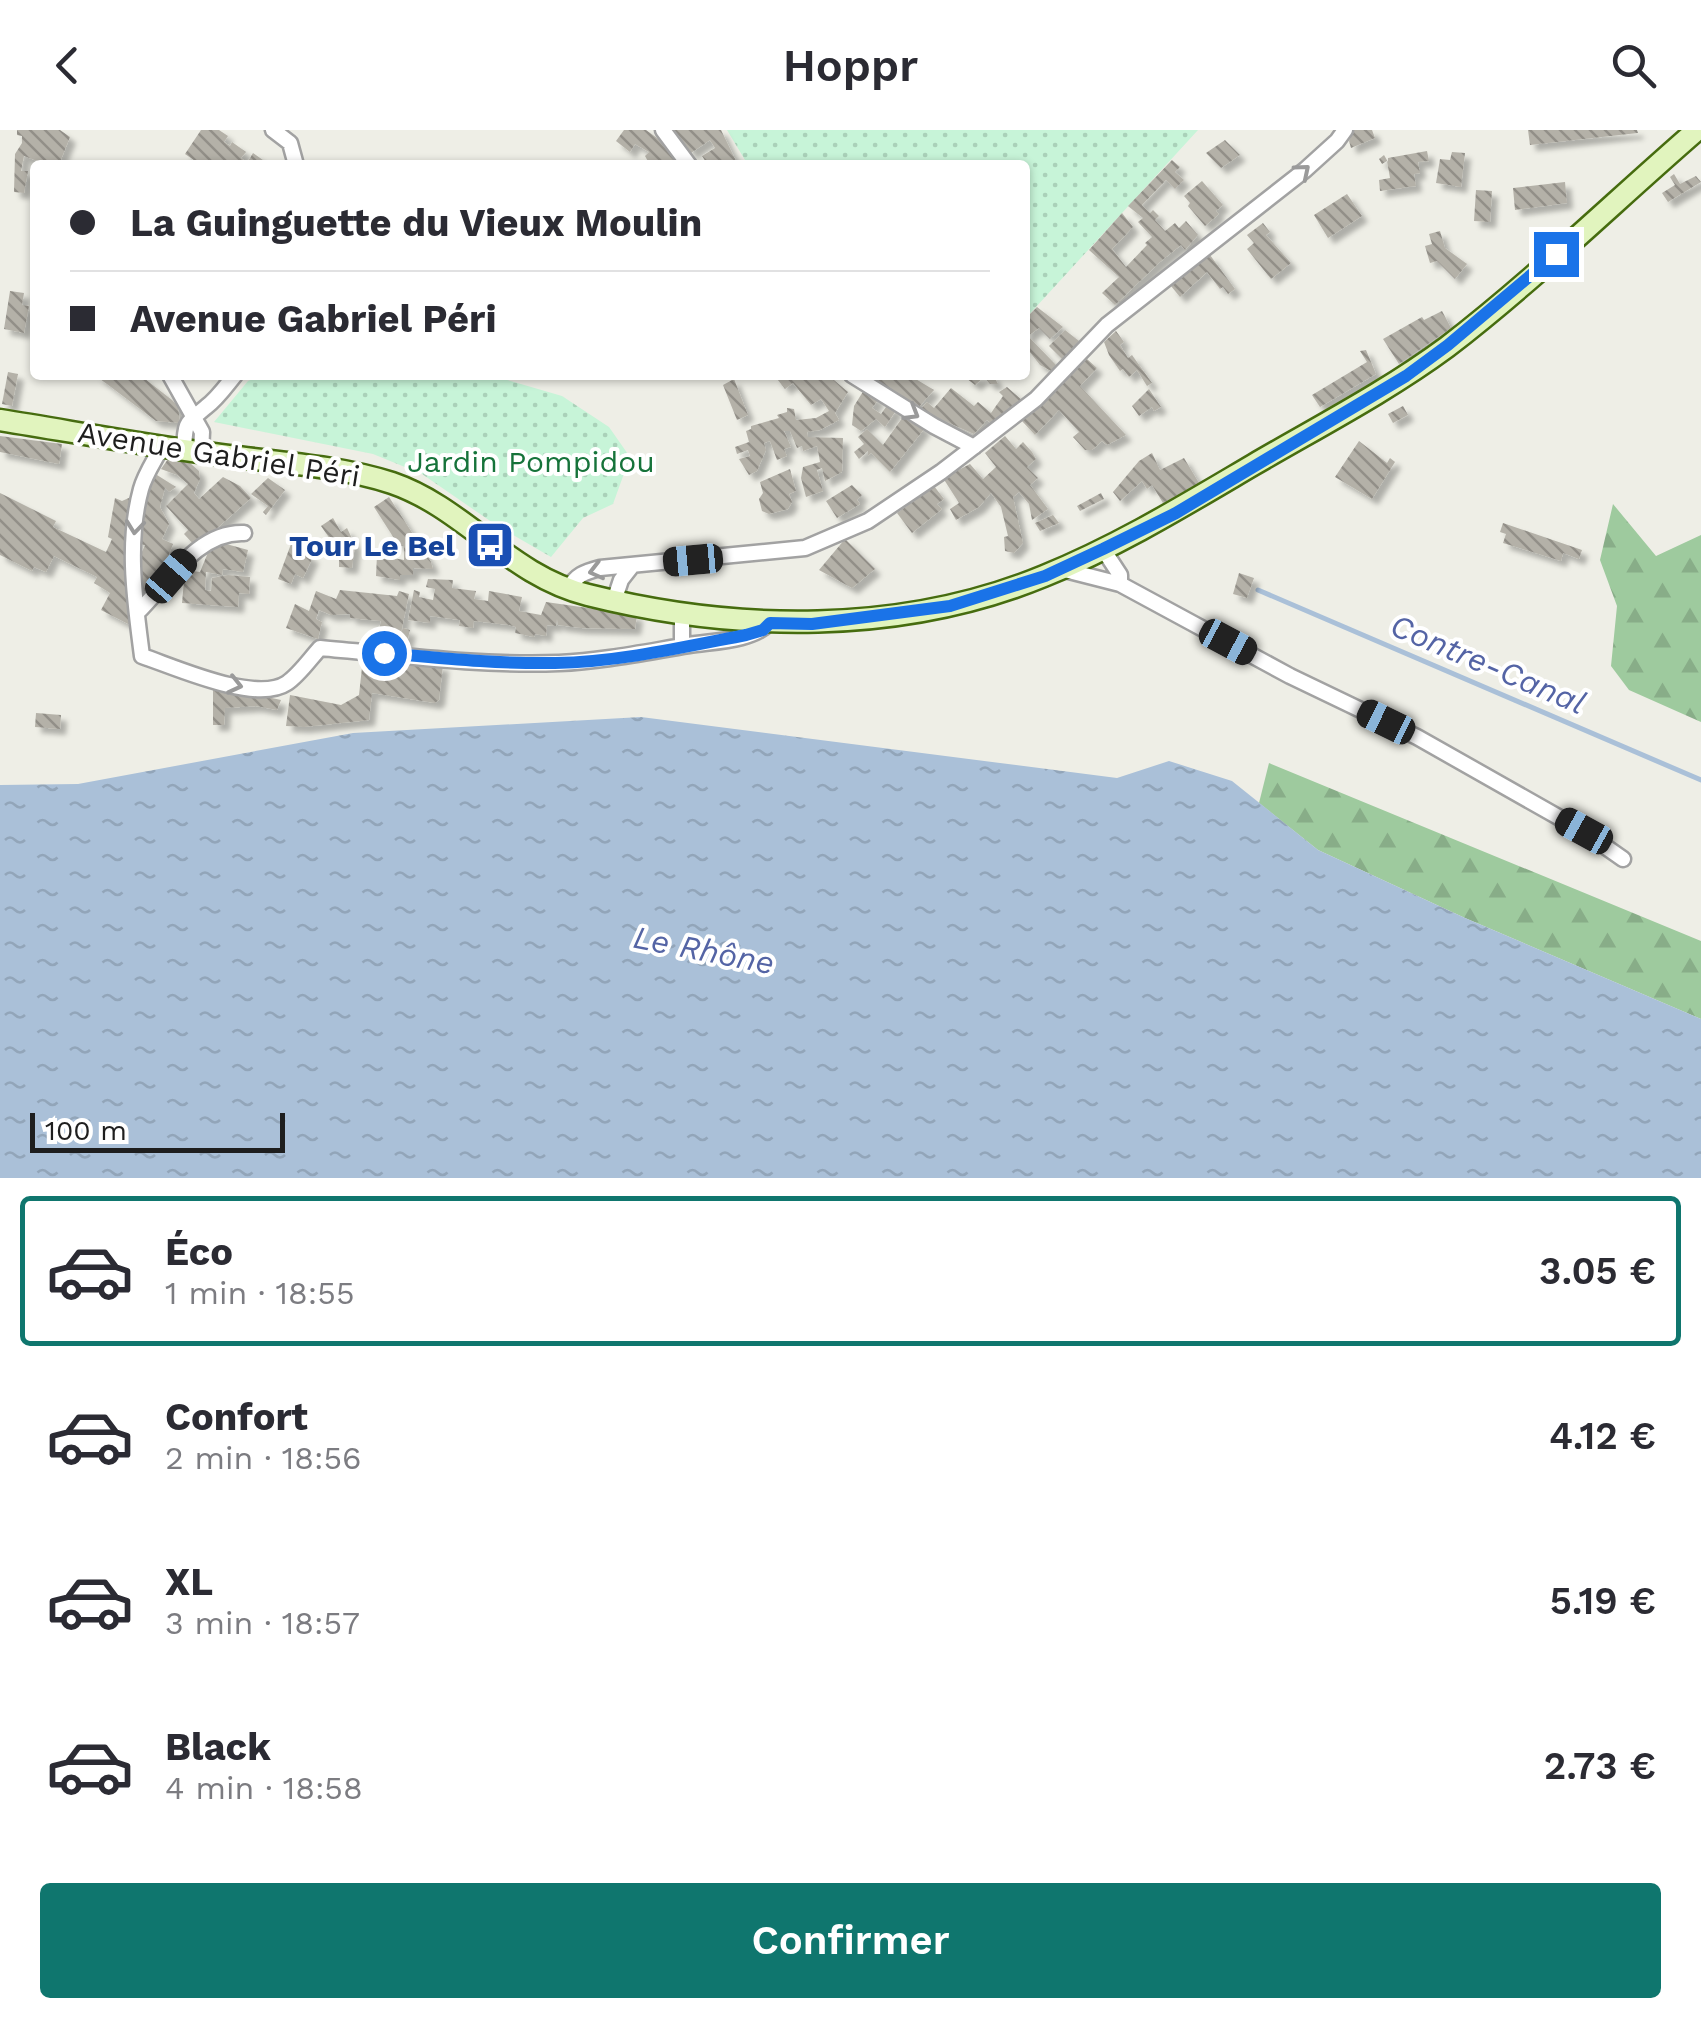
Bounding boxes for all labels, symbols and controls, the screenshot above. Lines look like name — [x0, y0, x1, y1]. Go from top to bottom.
icon: back — [40, 38, 95, 93]
icon: search — [1606, 38, 1661, 93]
text: Hoppr — [783, 39, 918, 92]
one-way arrow — [1291, 165, 1309, 183]
text: La Guinguette du Vieux Moulin — [130, 201, 702, 245]
route end — [1534, 232, 1579, 277]
text: Avenue Gabriel Péri — [130, 297, 496, 341]
one-way arrow — [901, 401, 919, 420]
street label: Avenue Gabriel Péri — [75, 414, 363, 494]
park label: Jardin Pompidou — [407, 444, 655, 479]
one-way arrow — [125, 519, 147, 535]
bus stop icon: Tour Le Bel — [464, 519, 516, 571]
place label: Tour Le Bel — [289, 528, 455, 563]
car — [662, 542, 724, 578]
car — [140, 544, 202, 608]
one-way arrow — [588, 559, 605, 580]
water label: Contre-Canal — [1385, 606, 1591, 722]
car — [1194, 615, 1262, 669]
route start — [362, 631, 407, 676]
one-way arrow — [226, 673, 243, 694]
car — [1352, 695, 1420, 749]
car — [1550, 803, 1618, 859]
water label: Le Rhône — [630, 918, 778, 982]
scale bar — [30, 1108, 285, 1153]
text: 100 m — [45, 1114, 127, 1147]
icon: car — [45, 1226, 135, 1316]
text: Éco — [165, 1230, 233, 1274]
text: 3.05 € — [1539, 1249, 1656, 1293]
text: 1 min · 18:55 — [165, 1274, 355, 1312]
icon: car — [45, 1391, 135, 1481]
text: Confort — [165, 1395, 308, 1439]
text: 4.12 € — [1549, 1414, 1656, 1458]
text: 2 min · 18:56 — [165, 1439, 362, 1477]
icon: car — [45, 1556, 135, 1646]
text: XL — [165, 1560, 213, 1604]
text: 5.19 € — [1550, 1579, 1656, 1623]
text: 3 min · 18:57 — [165, 1604, 360, 1642]
icon: car — [45, 1721, 135, 1811]
text: Black — [165, 1725, 271, 1769]
text: 2.73 € — [1544, 1744, 1656, 1788]
text: 4 min · 18:58 — [165, 1769, 363, 1807]
button: Confirmer — [40, 1883, 1661, 1998]

